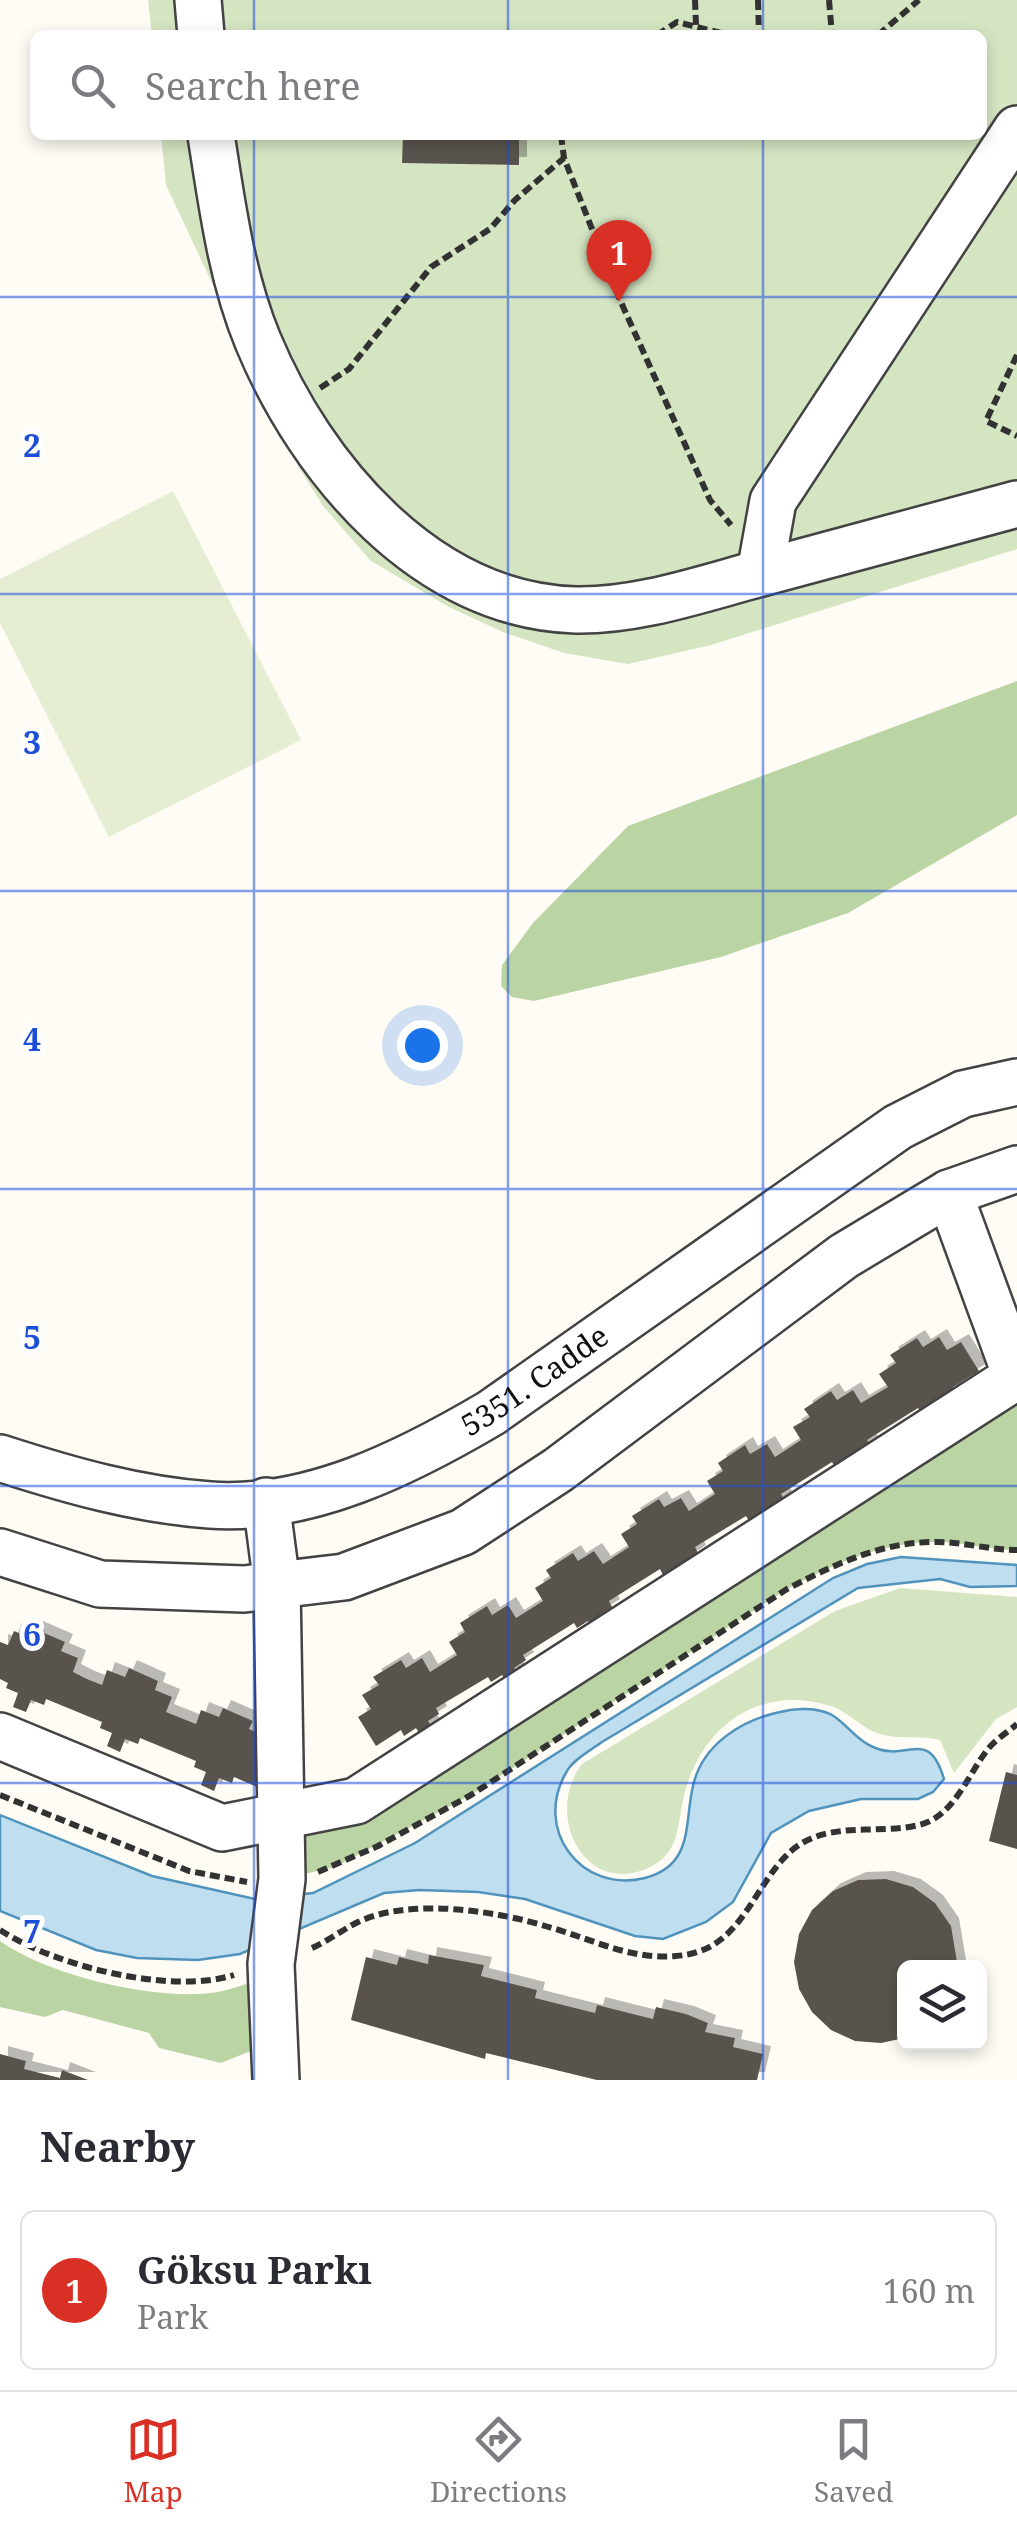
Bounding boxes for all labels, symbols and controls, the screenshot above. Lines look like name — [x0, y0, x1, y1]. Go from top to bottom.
search box — [30, 30, 987, 140]
icon: search — [65, 58, 120, 113]
text: Search here — [145, 59, 361, 111]
pin: 1 — [586, 220, 652, 302]
text: 2 — [23, 423, 41, 466]
text: 3 — [23, 720, 41, 763]
text: 4 — [23, 1017, 41, 1060]
your location — [397, 1020, 448, 1071]
text: 5 — [23, 1315, 41, 1358]
street label: 5351. Cadde — [453, 1315, 616, 1445]
text: 6 — [23, 1612, 41, 1655]
text: 7 — [23, 1909, 41, 1952]
map controls — [897, 1960, 987, 2050]
button: layers — [897, 1960, 987, 2050]
text: Nearby — [40, 2117, 195, 2174]
text: Göksu Parkı — [137, 2243, 372, 2295]
text: 1 — [65, 2269, 84, 2312]
text: 160 m — [883, 2269, 975, 2312]
text: Park — [137, 2295, 208, 2338]
tab: Map — [124, 2412, 183, 2510]
tab: Directions — [430, 2412, 567, 2510]
tab: Saved — [814, 2412, 893, 2510]

